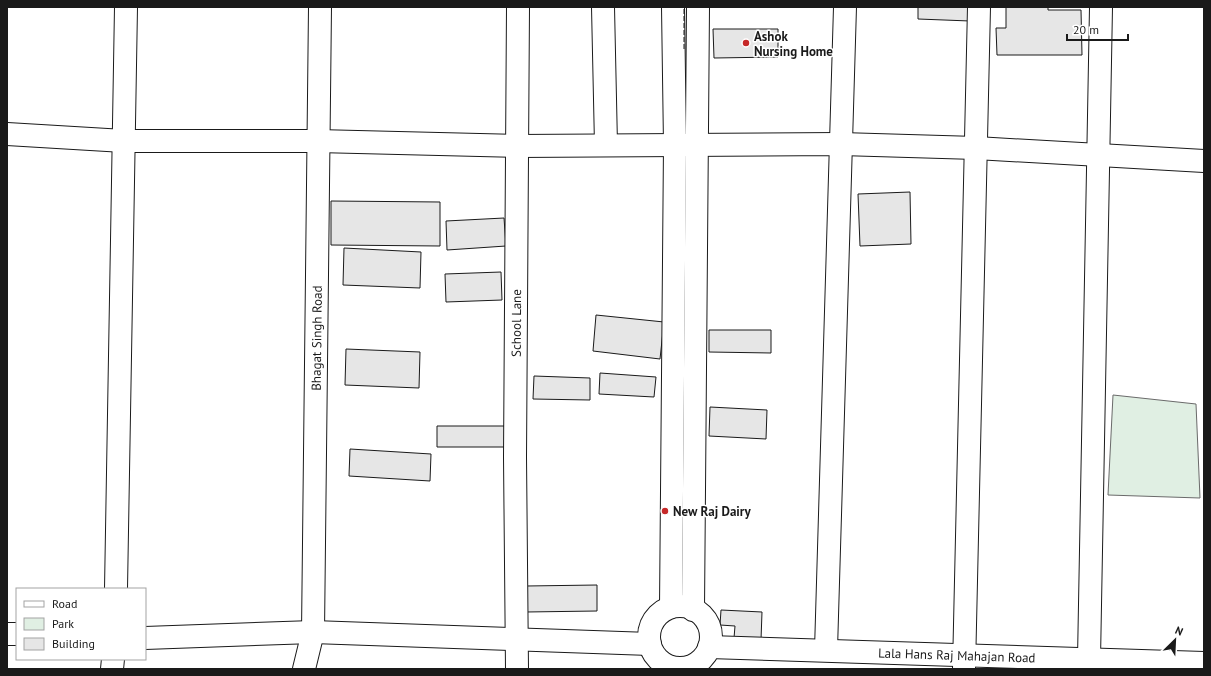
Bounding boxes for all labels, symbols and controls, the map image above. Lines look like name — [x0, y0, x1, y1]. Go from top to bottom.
scale bar — [1067, 16, 1128, 42]
text: 20 m — [1073, 22, 1099, 37]
place label: Ashok Nursing Home — [754, 28, 833, 60]
marker: Ashok Nursing Home — [741, 38, 751, 48]
street label: Bhagat Singh Road — [307, 285, 325, 391]
street label: School Lane — [507, 289, 525, 357]
place label: New Raj Dairy — [673, 503, 751, 520]
marker: New Raj Dairy — [660, 506, 670, 516]
legend — [16, 588, 146, 660]
text: Road — [52, 596, 77, 611]
text: Park — [52, 616, 74, 631]
north arrow — [1155, 620, 1195, 660]
text: N — [1173, 623, 1185, 639]
text: Building — [52, 636, 95, 651]
street label: Lala Hans Raj Mahajan Road — [878, 644, 1036, 666]

